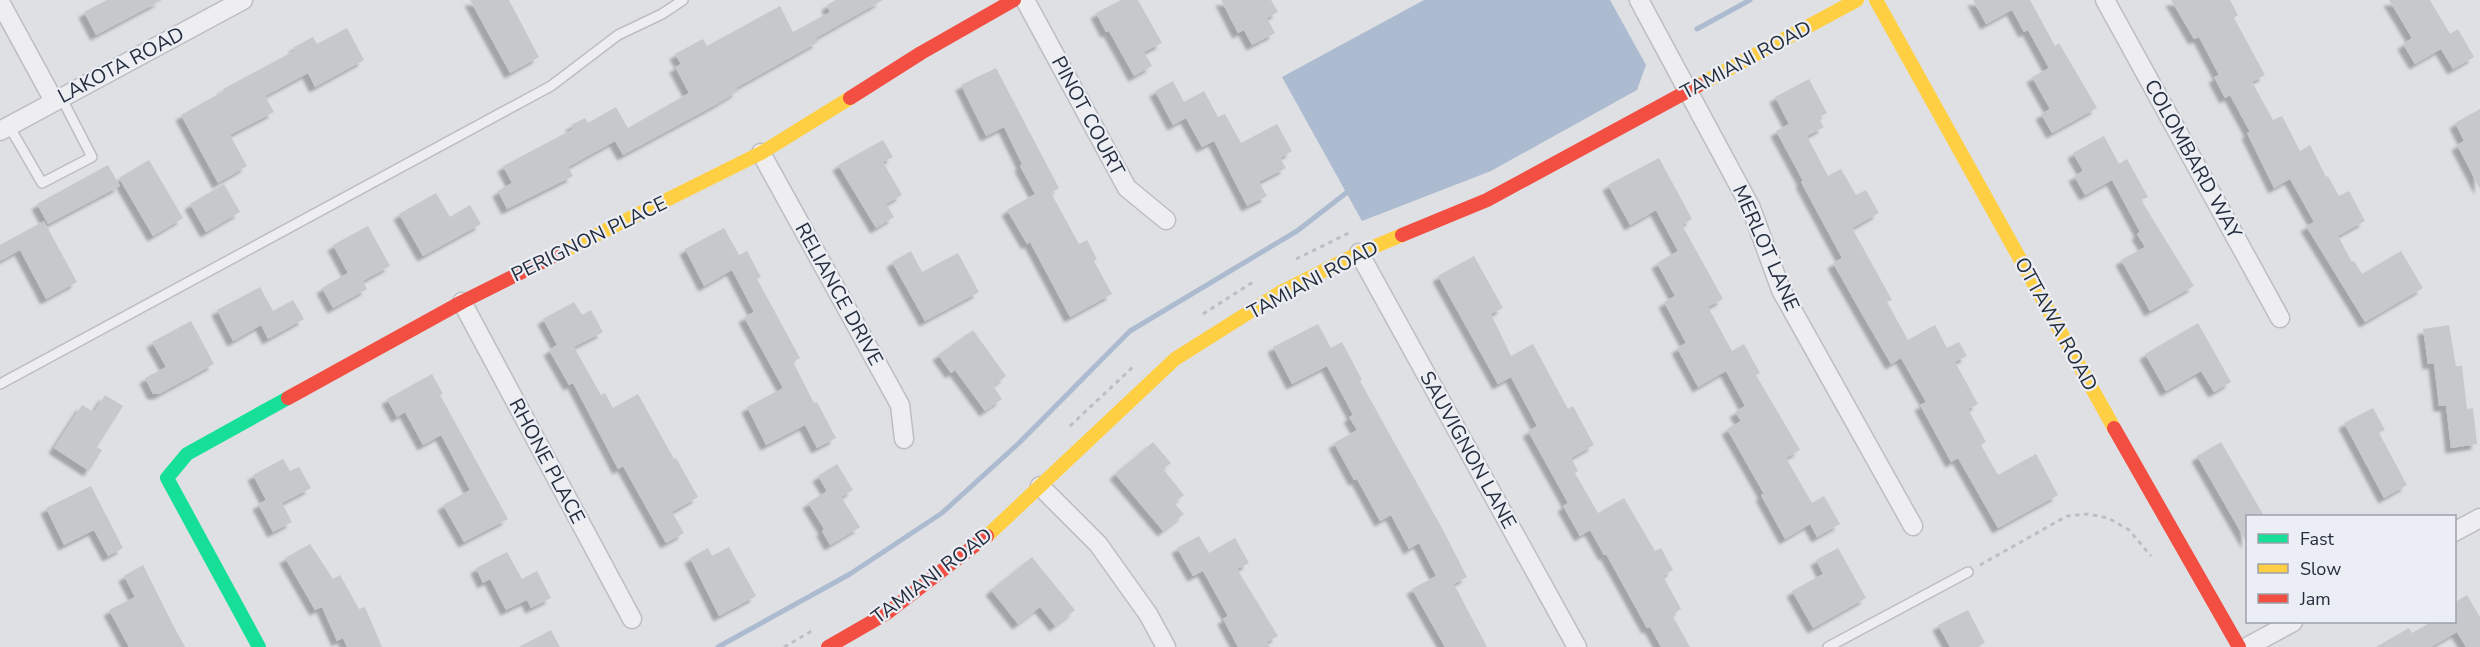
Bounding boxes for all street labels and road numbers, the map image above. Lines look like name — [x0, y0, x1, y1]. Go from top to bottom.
street label: TAMIANI ROAD — [1676, 14, 1816, 106]
street label: LAKOTA ROAD — [53, 20, 189, 110]
street label: PINOT COURT — [1045, 51, 1131, 181]
street label: COLOMBARD WAY — [2138, 74, 2249, 244]
street label: MERLOT LANE — [1726, 181, 1806, 315]
street label: PERIGNON PLACE — [507, 190, 671, 288]
street label: RELIANCE DRIVE — [789, 218, 889, 370]
street label: TAMIANI ROAD — [1243, 234, 1383, 326]
street label: OTTAWA ROAD — [2008, 252, 2104, 396]
street label: SAUVIGNON LANE — [1413, 366, 1523, 534]
street label: RHONE PLACE — [503, 394, 591, 528]
street label: TAMIANI ROAD — [866, 522, 998, 630]

